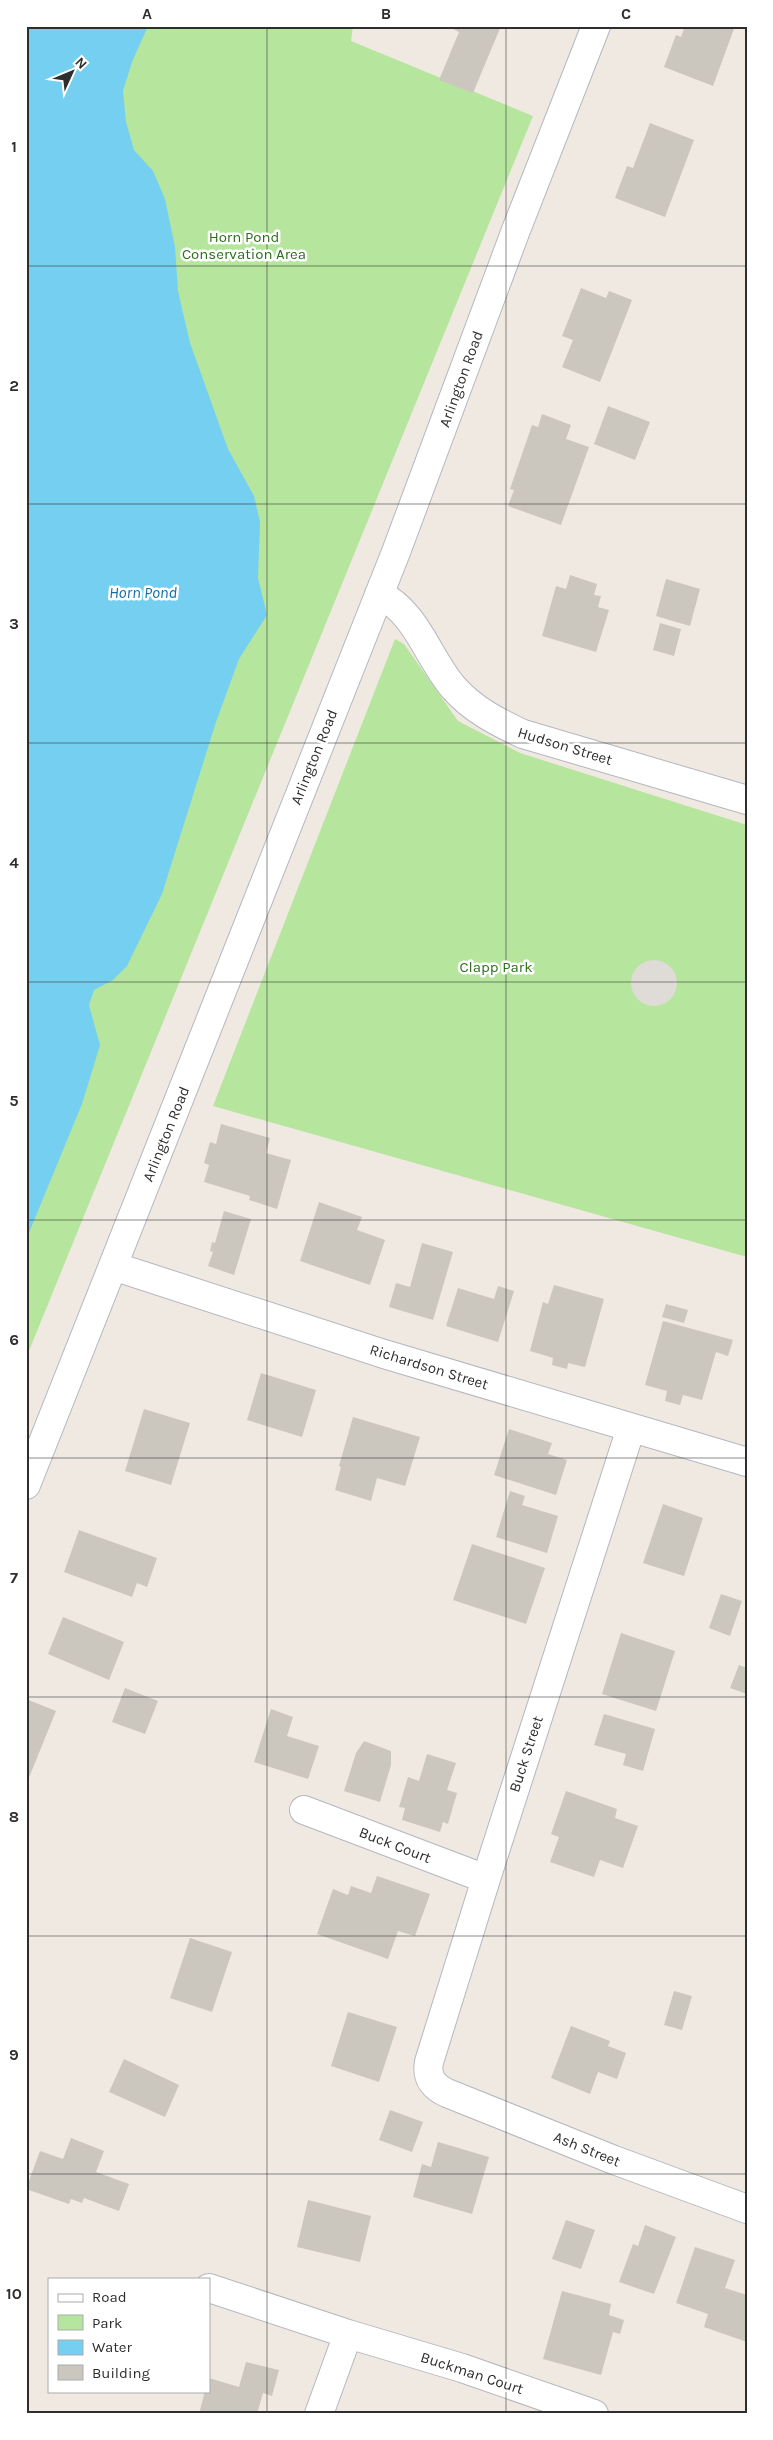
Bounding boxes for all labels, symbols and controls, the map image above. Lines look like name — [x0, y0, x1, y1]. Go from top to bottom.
text: A — [142, 4, 152, 23]
text: B — [381, 4, 391, 23]
text: C — [621, 4, 631, 23]
north arrow — [48, 48, 98, 98]
text: N — [71, 54, 91, 73]
text: 1 — [11, 137, 17, 156]
park label: Horn Pond Conservation Area — [182, 228, 306, 263]
street label: Arlington Road — [435, 328, 487, 430]
text: 2 — [9, 376, 19, 395]
water label: Horn Pond — [109, 583, 178, 602]
text: 3 — [9, 614, 19, 633]
street label: Arlington Road — [287, 707, 341, 807]
street label: Hudson Street — [516, 723, 615, 769]
text: 4 — [9, 853, 19, 872]
park label: Clapp Park — [459, 958, 533, 976]
street label: Arlington Road — [139, 1084, 193, 1184]
text: 5 — [9, 1091, 19, 1110]
text: 6 — [9, 1330, 19, 1349]
street label: Richardson Street — [368, 1340, 491, 1394]
text: 7 — [10, 1568, 18, 1587]
street label: Buck Street — [505, 1713, 547, 1795]
text: 8 — [9, 1807, 19, 1826]
street label: Buck Court — [356, 1823, 434, 1867]
text: 9 — [9, 2045, 19, 2064]
street label: Ash Street — [551, 2127, 623, 2171]
legend — [48, 2278, 210, 2392]
text: 10 — [6, 2284, 22, 2303]
text: Road — [92, 2288, 127, 2306]
text: Park — [92, 2314, 122, 2332]
text: Water — [92, 2338, 133, 2356]
street label: Buckman Court — [418, 2348, 526, 2398]
text: Building — [92, 2364, 150, 2382]

